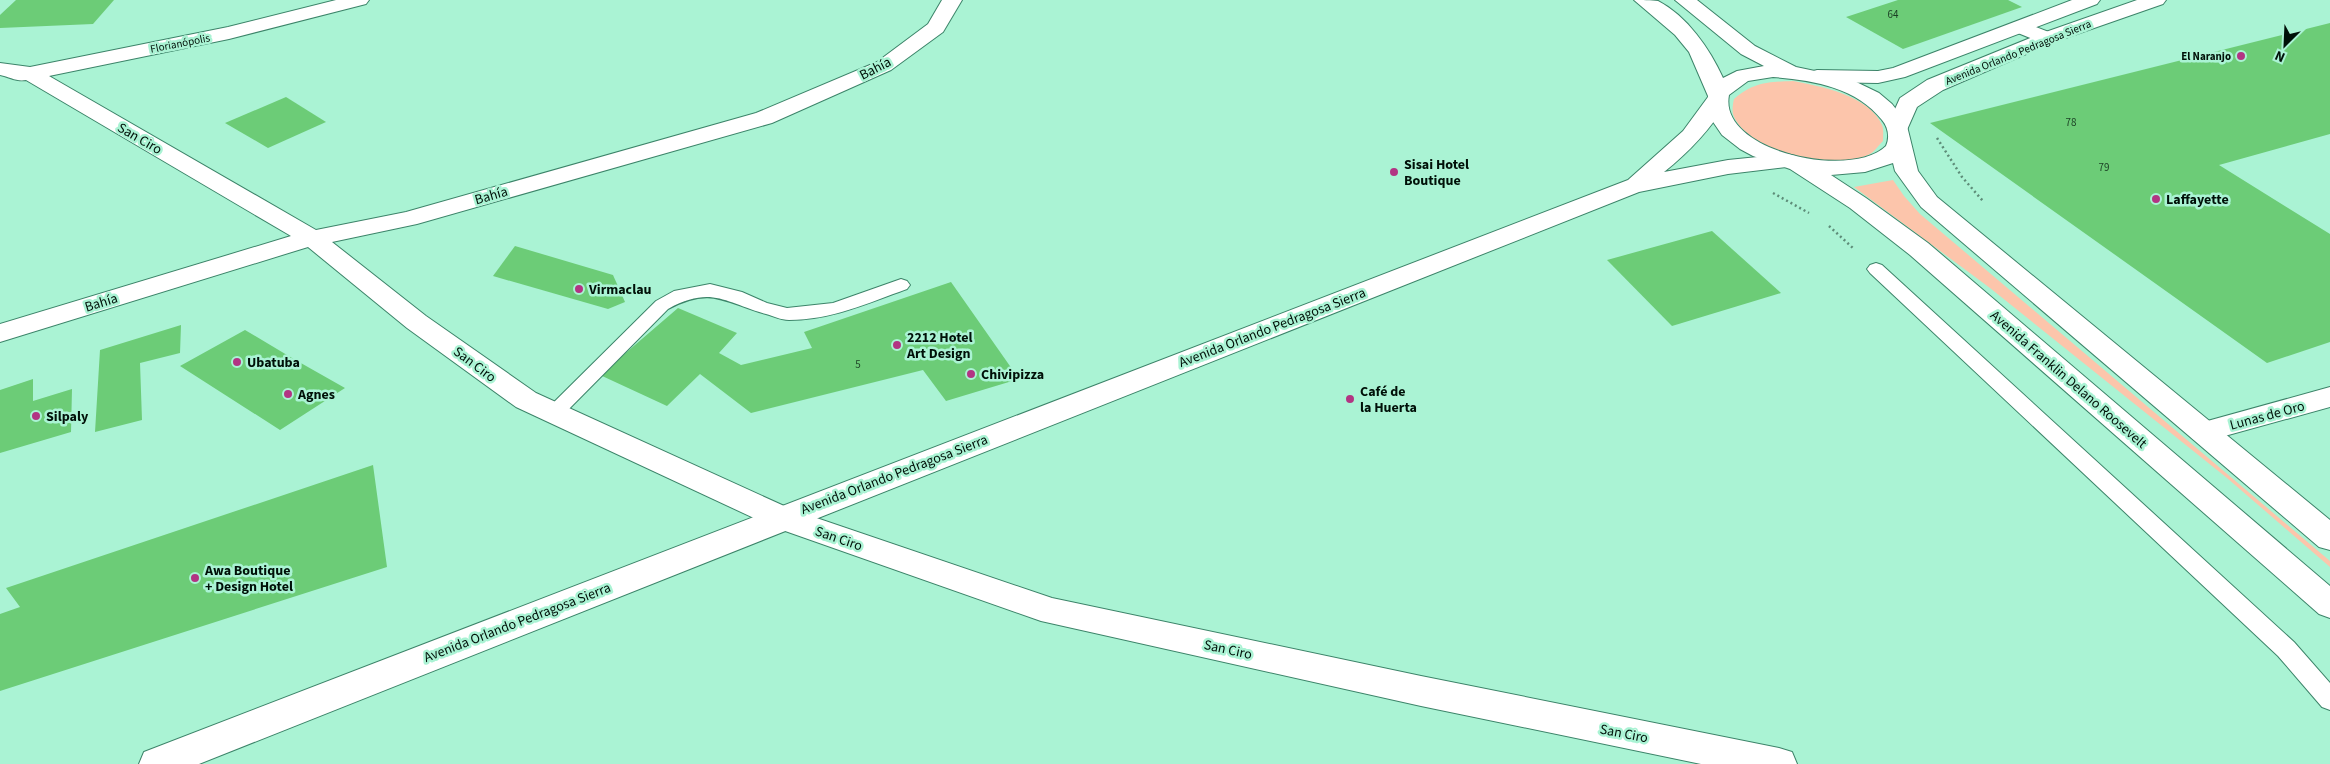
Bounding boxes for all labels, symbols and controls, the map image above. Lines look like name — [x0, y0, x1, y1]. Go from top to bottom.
house number: 64 — [1888, 7, 1899, 22]
street label: Avenida Orlando Pedragosa Sierra — [1943, 16, 2093, 89]
north arrow — [2260, 20, 2310, 70]
street label: Florianópolis — [149, 30, 212, 57]
text: N — [2272, 45, 2288, 67]
place label: El Naranjo — [2181, 49, 2231, 64]
marker: El Naranjo — [2235, 50, 2247, 62]
street label: Bahía — [856, 52, 895, 85]
house number: 78 — [2066, 115, 2077, 130]
street label: San Ciro — [113, 118, 166, 160]
place label: Sisai Hotel Boutique — [1404, 155, 1469, 191]
house number: 79 — [2099, 160, 2109, 175]
marker: Sisai Hotel Boutique — [1388, 166, 1400, 178]
street label: Bahía — [472, 182, 510, 210]
place label: Laffayette — [2166, 190, 2229, 210]
marker: Laffayette — [2150, 193, 2162, 205]
place label: Virmaclau — [588, 280, 652, 300]
marker: Virmaclau — [573, 283, 585, 295]
street label: Avenida Orlando Pedragosa Sierra — [1176, 283, 1369, 373]
street label: Bahía — [82, 289, 120, 317]
street label: Avenida Franklin Delano Roosevelt — [1986, 306, 2151, 454]
place label: 2212 Hotel Art Design — [906, 328, 973, 364]
marker: 2212 Hotel Art Design — [891, 339, 903, 351]
street label: San Ciro — [449, 342, 500, 387]
place label: Ubatuba — [247, 353, 300, 373]
marker: Ubatuba — [231, 356, 243, 368]
house number: 5 — [855, 357, 861, 372]
place label: Chivipizza — [981, 365, 1044, 385]
marker: Chivipizza — [965, 368, 977, 380]
place label: Café de la Huerta — [1360, 382, 1417, 418]
place label: Agnes — [297, 385, 335, 405]
marker: Agnes — [282, 388, 294, 400]
marker: Café de la Huerta — [1344, 393, 1356, 405]
street label: Lunas de Oro — [2228, 396, 2307, 436]
place label: Silpaly — [46, 407, 89, 427]
marker: Silpaly — [30, 410, 42, 422]
street label: Avenida Orlando Pedragosa Sierra — [798, 430, 991, 520]
street label: San Ciro — [812, 522, 865, 556]
place label: Awa Boutique + Design Hotel — [204, 561, 293, 597]
marker: Awa Boutique + Design Hotel — [189, 572, 201, 584]
street label: Avenida Orlando Pedragosa Sierra — [421, 578, 614, 668]
street label: San Ciro — [1202, 635, 1254, 665]
street label: San Ciro — [1598, 720, 1650, 748]

